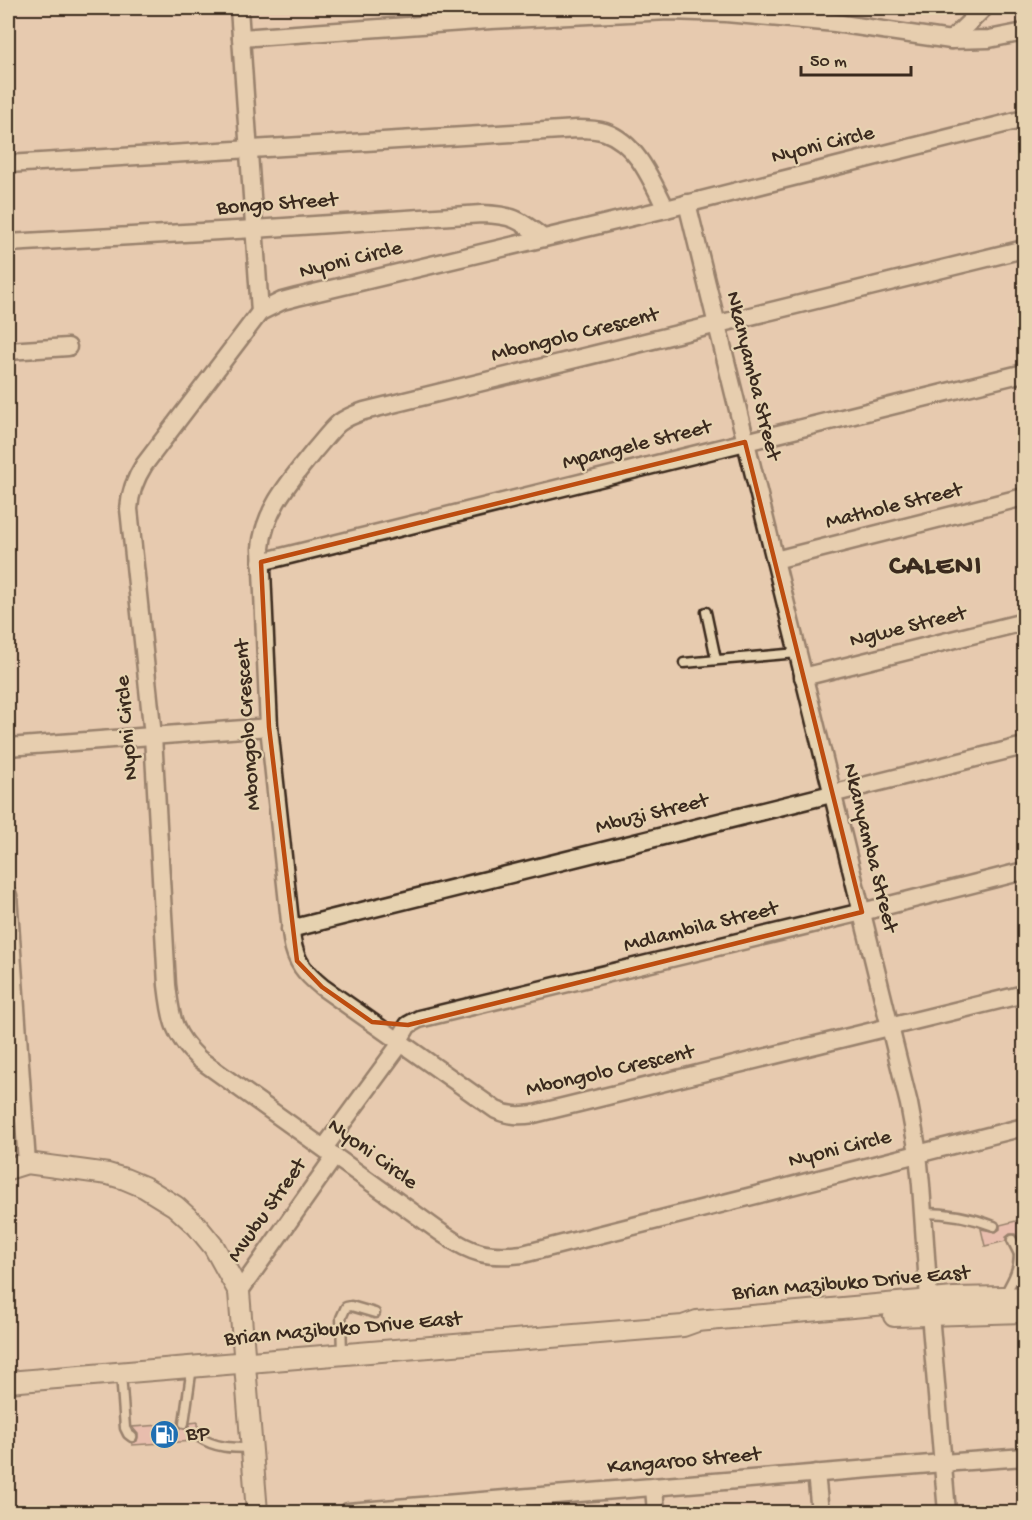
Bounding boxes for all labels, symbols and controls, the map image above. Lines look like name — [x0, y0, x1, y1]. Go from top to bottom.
scale bar — [801, 39, 910, 77]
text: 50 m — [810, 52, 847, 73]
street label: Nyoni Circle — [769, 121, 878, 171]
street label: Bongo Street — [215, 188, 340, 222]
street label: Nyoni Circle — [297, 236, 406, 286]
street label: Nkanyamba Street — [718, 289, 786, 465]
street label: Mbongolo Crescent — [489, 302, 663, 369]
street label: Mpangele Street — [560, 414, 716, 477]
street label: Mathole Street — [823, 477, 967, 537]
district label: CALENI — [889, 551, 983, 584]
street label: Ngwe Street — [847, 600, 971, 655]
street label: Mbongolo Crescent — [230, 636, 268, 811]
street label: Nyoni Circle — [110, 674, 146, 782]
street label: Nkanyamba Street — [835, 761, 903, 937]
street label: Mbuzi Street — [593, 788, 713, 842]
street label: Mdlambila Street — [621, 896, 783, 960]
street label: Mbongolo Crescent — [523, 1040, 698, 1104]
street label: Nyoni Circle — [322, 1114, 423, 1197]
street label: Nyoni Circle — [786, 1125, 895, 1175]
street label: Mvubu Street — [223, 1152, 315, 1268]
street label: Brian Mazibuko Drive East — [730, 1260, 973, 1307]
street label: Brian Mazibuko Drive East — [222, 1306, 465, 1353]
fuel station icon: BP — [149, 1419, 181, 1451]
place label: BP — [185, 1422, 210, 1448]
street label: Kangaroo Street — [606, 1442, 764, 1482]

